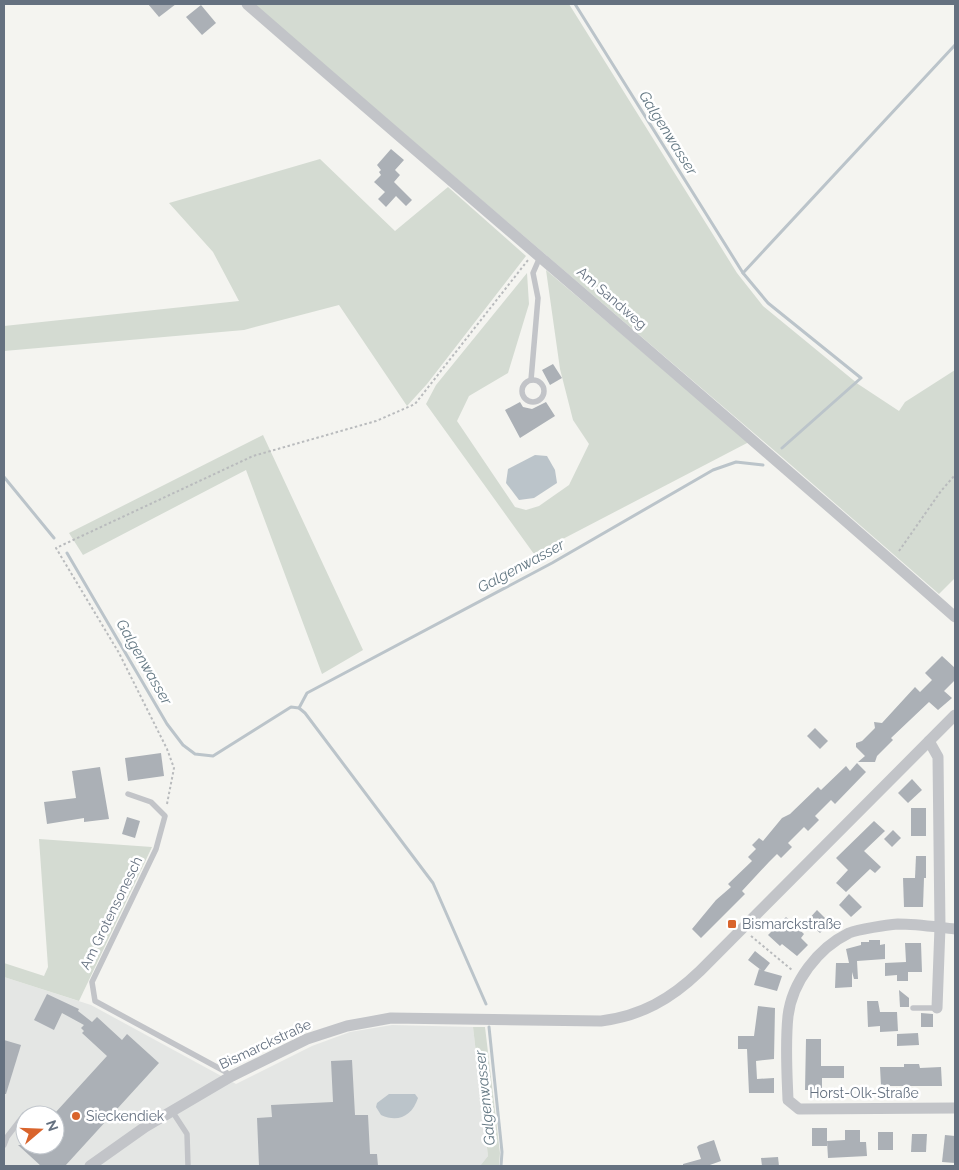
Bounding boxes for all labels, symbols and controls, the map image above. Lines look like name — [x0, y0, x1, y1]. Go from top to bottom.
water label: Galgenwasser — [635, 88, 701, 179]
street label: Am Sandweg — [574, 263, 650, 333]
water label: Galgenwasser — [475, 535, 568, 596]
water label: Galgenwasser — [112, 616, 176, 709]
street label: Am Grotensonesch — [77, 854, 145, 972]
place label: Bismarckstraße — [742, 916, 841, 932]
marker: Bismarckstraße — [726, 918, 738, 930]
street label: Bismarckstraße — [217, 1016, 313, 1072]
water label: Galgenwasser — [471, 1049, 499, 1147]
street label: Horst-Olk-Straße — [809, 1085, 919, 1101]
north arrow — [15, 1105, 65, 1155]
place label: Sieckendiek — [86, 1108, 165, 1124]
marker: Sieckendiek — [70, 1110, 82, 1122]
text: N — [43, 1118, 62, 1133]

